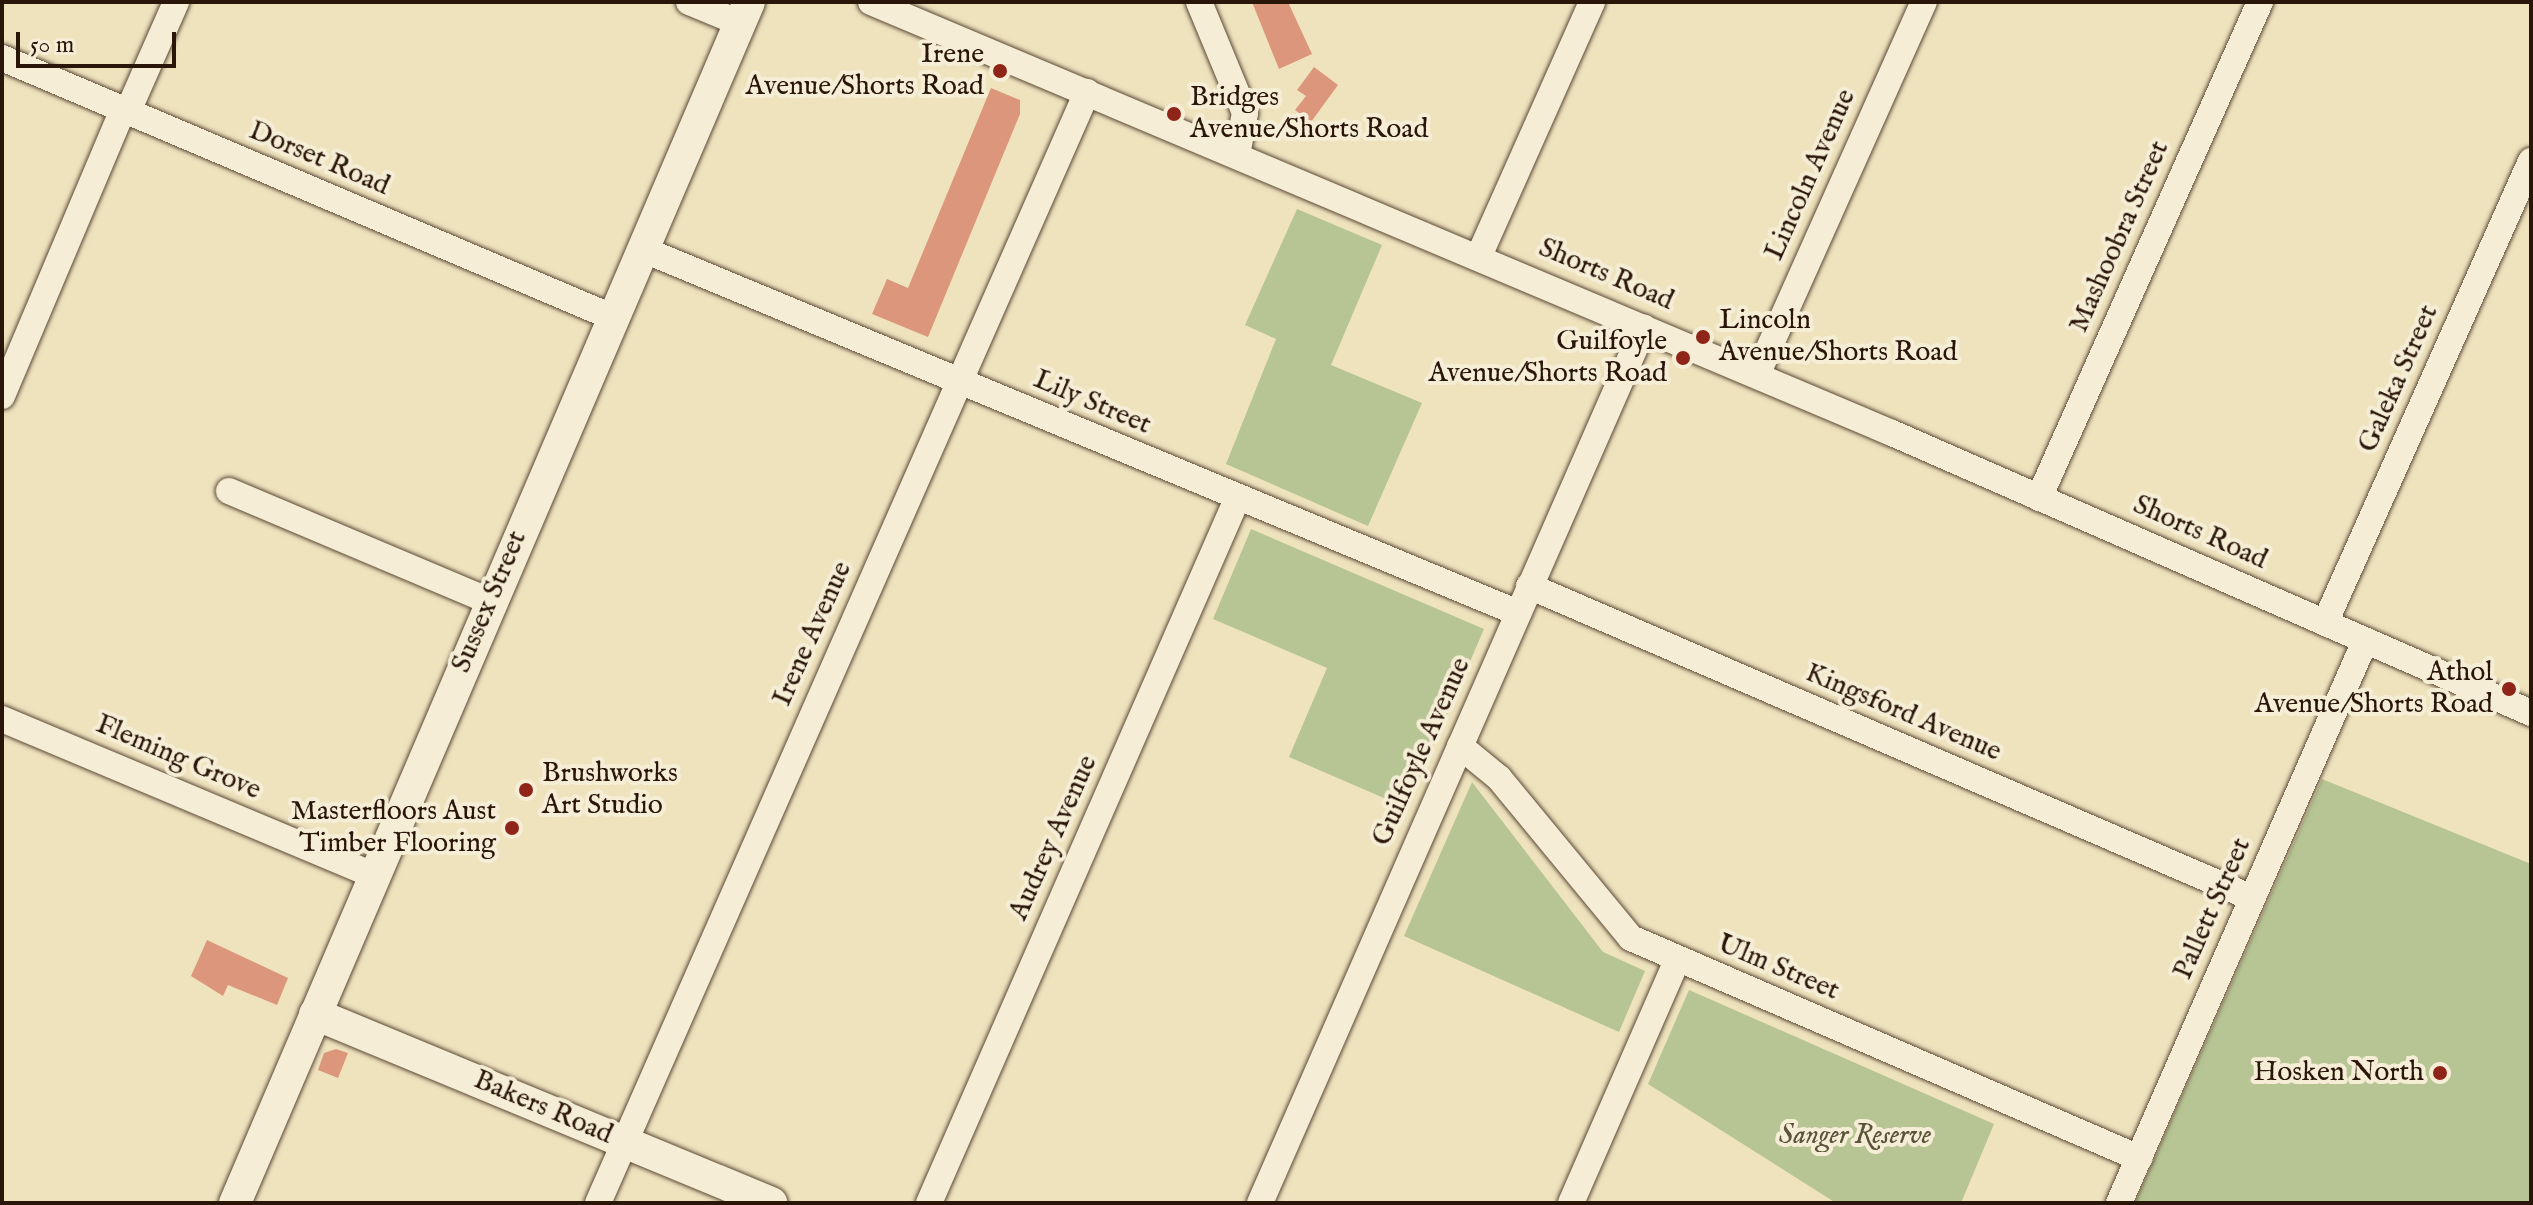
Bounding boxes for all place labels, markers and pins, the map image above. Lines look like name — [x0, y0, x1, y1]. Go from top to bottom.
place label: Irene Avenue/Shorts Road — [746, 38, 984, 104]
marker: Irene Avenue/Shorts Road — [991, 62, 1009, 80]
place label: Bridges Avenue/Shorts Road — [1190, 81, 1428, 147]
marker: Bridges Avenue/Shorts Road — [1165, 105, 1183, 123]
place label: Lincoln Avenue/Shorts Road — [1719, 304, 1957, 370]
place label: Guilfoyle Avenue/Shorts Road — [1429, 325, 1667, 391]
marker: Lincoln Avenue/Shorts Road — [1694, 328, 1712, 346]
marker: Guilfoyle Avenue/Shorts Road — [1674, 349, 1692, 367]
place label: Athol Avenue/Shorts Road — [2255, 656, 2493, 722]
marker: Athol Avenue/Shorts Road — [2500, 680, 2518, 698]
place label: Brushworks Art Studio — [542, 757, 678, 823]
marker: Brushworks Art Studio — [517, 781, 535, 799]
place label: Masterfloors Aust Timber Flooring — [291, 795, 496, 861]
marker: Masterfloors Aust Timber Flooring — [503, 819, 521, 837]
place label: Hosken North — [2254, 1056, 2424, 1090]
marker: Hosken North — [2431, 1064, 2449, 1082]

